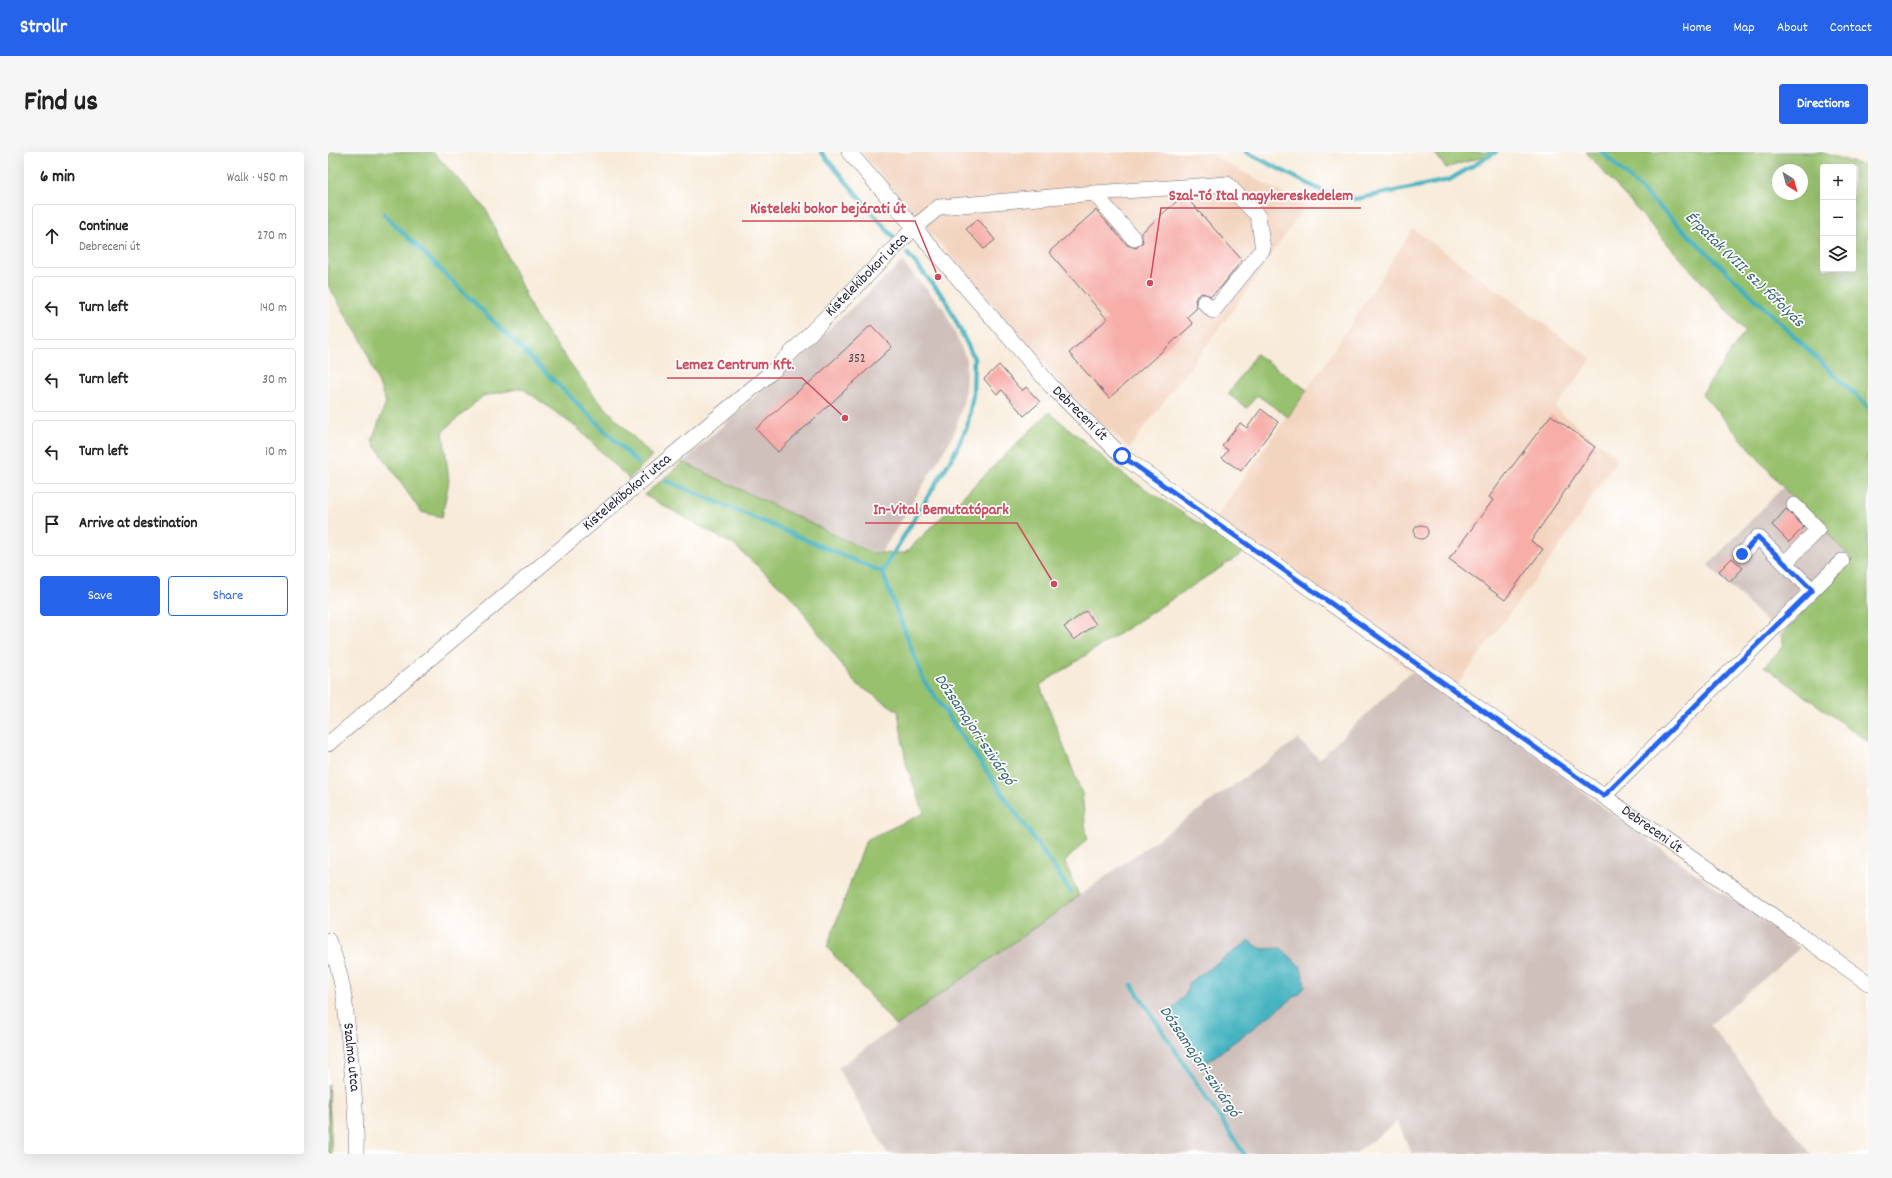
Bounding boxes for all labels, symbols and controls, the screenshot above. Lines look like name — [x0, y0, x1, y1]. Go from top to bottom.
text: Strollr — [20, 15, 67, 42]
text: Home — [1682, 18, 1711, 38]
text: Map — [1733, 18, 1755, 38]
text: About — [1777, 18, 1808, 38]
text: Contact — [1830, 18, 1872, 38]
text: Find us — [24, 84, 98, 124]
button: Directions — [1779, 84, 1868, 124]
north arrow — [1772, 164, 1808, 200]
map controls — [1820, 164, 1856, 272]
button: + — [1820, 164, 1856, 200]
text: 6 min — [40, 166, 75, 190]
text: Walk · 450 m — [227, 169, 288, 188]
callout: Szal-Tó Ital nagykereskedelem — [1161, 180, 1361, 208]
text: Szal-Tó Ital nagykereskedelem — [1169, 185, 1353, 208]
callout: Kisteleki bokor bejárati út — [742, 193, 915, 221]
text: Kisteleki bokor bejárati út — [750, 198, 906, 221]
button: − — [1820, 200, 1856, 236]
water label: Érpatak (VIII. sz.) főfolyás — [1679, 207, 1810, 334]
text: Continue — [79, 216, 128, 238]
icon: ahead — [41, 225, 63, 247]
text: 270 m — [257, 227, 287, 246]
street label: Kistelekibokori utca — [821, 228, 915, 322]
button: layers — [1820, 236, 1856, 272]
text: Debreceni út — [79, 238, 140, 257]
icon: left — [41, 297, 63, 319]
text: Turn left — [79, 297, 128, 319]
text: 140 m — [260, 299, 287, 318]
callout: Lemez Centrum Kft. — [667, 350, 802, 378]
house number: 352 — [848, 350, 866, 369]
text: Lemez Centrum Kft. — [676, 354, 795, 377]
icon: left — [41, 369, 63, 391]
text: Turn left — [79, 369, 128, 391]
text: 30 m — [262, 371, 287, 390]
street label: Debreceni út — [1046, 381, 1113, 447]
icon: left — [41, 441, 63, 463]
text: Turn left — [79, 441, 128, 463]
text: 10 m — [265, 443, 287, 462]
route start — [1113, 447, 1131, 465]
street label: Kistelekibokori utca — [578, 448, 678, 537]
callout: In-Vital Bemutatópark — [865, 495, 1017, 523]
text: In-Vital Bemutatópark — [873, 499, 1009, 522]
icon: arrive — [41, 513, 63, 535]
text: Arrive at destination — [79, 513, 197, 535]
route end — [1733, 545, 1751, 563]
button: Save — [40, 576, 160, 616]
button: Share — [168, 576, 288, 616]
water label: Dózsamajori-szivárgó — [928, 670, 1021, 792]
street label: Debreceni út — [1616, 801, 1687, 860]
water label: Dózsamajori-szivárgó — [1153, 1002, 1246, 1124]
street label: Szalma utca — [336, 1022, 365, 1094]

